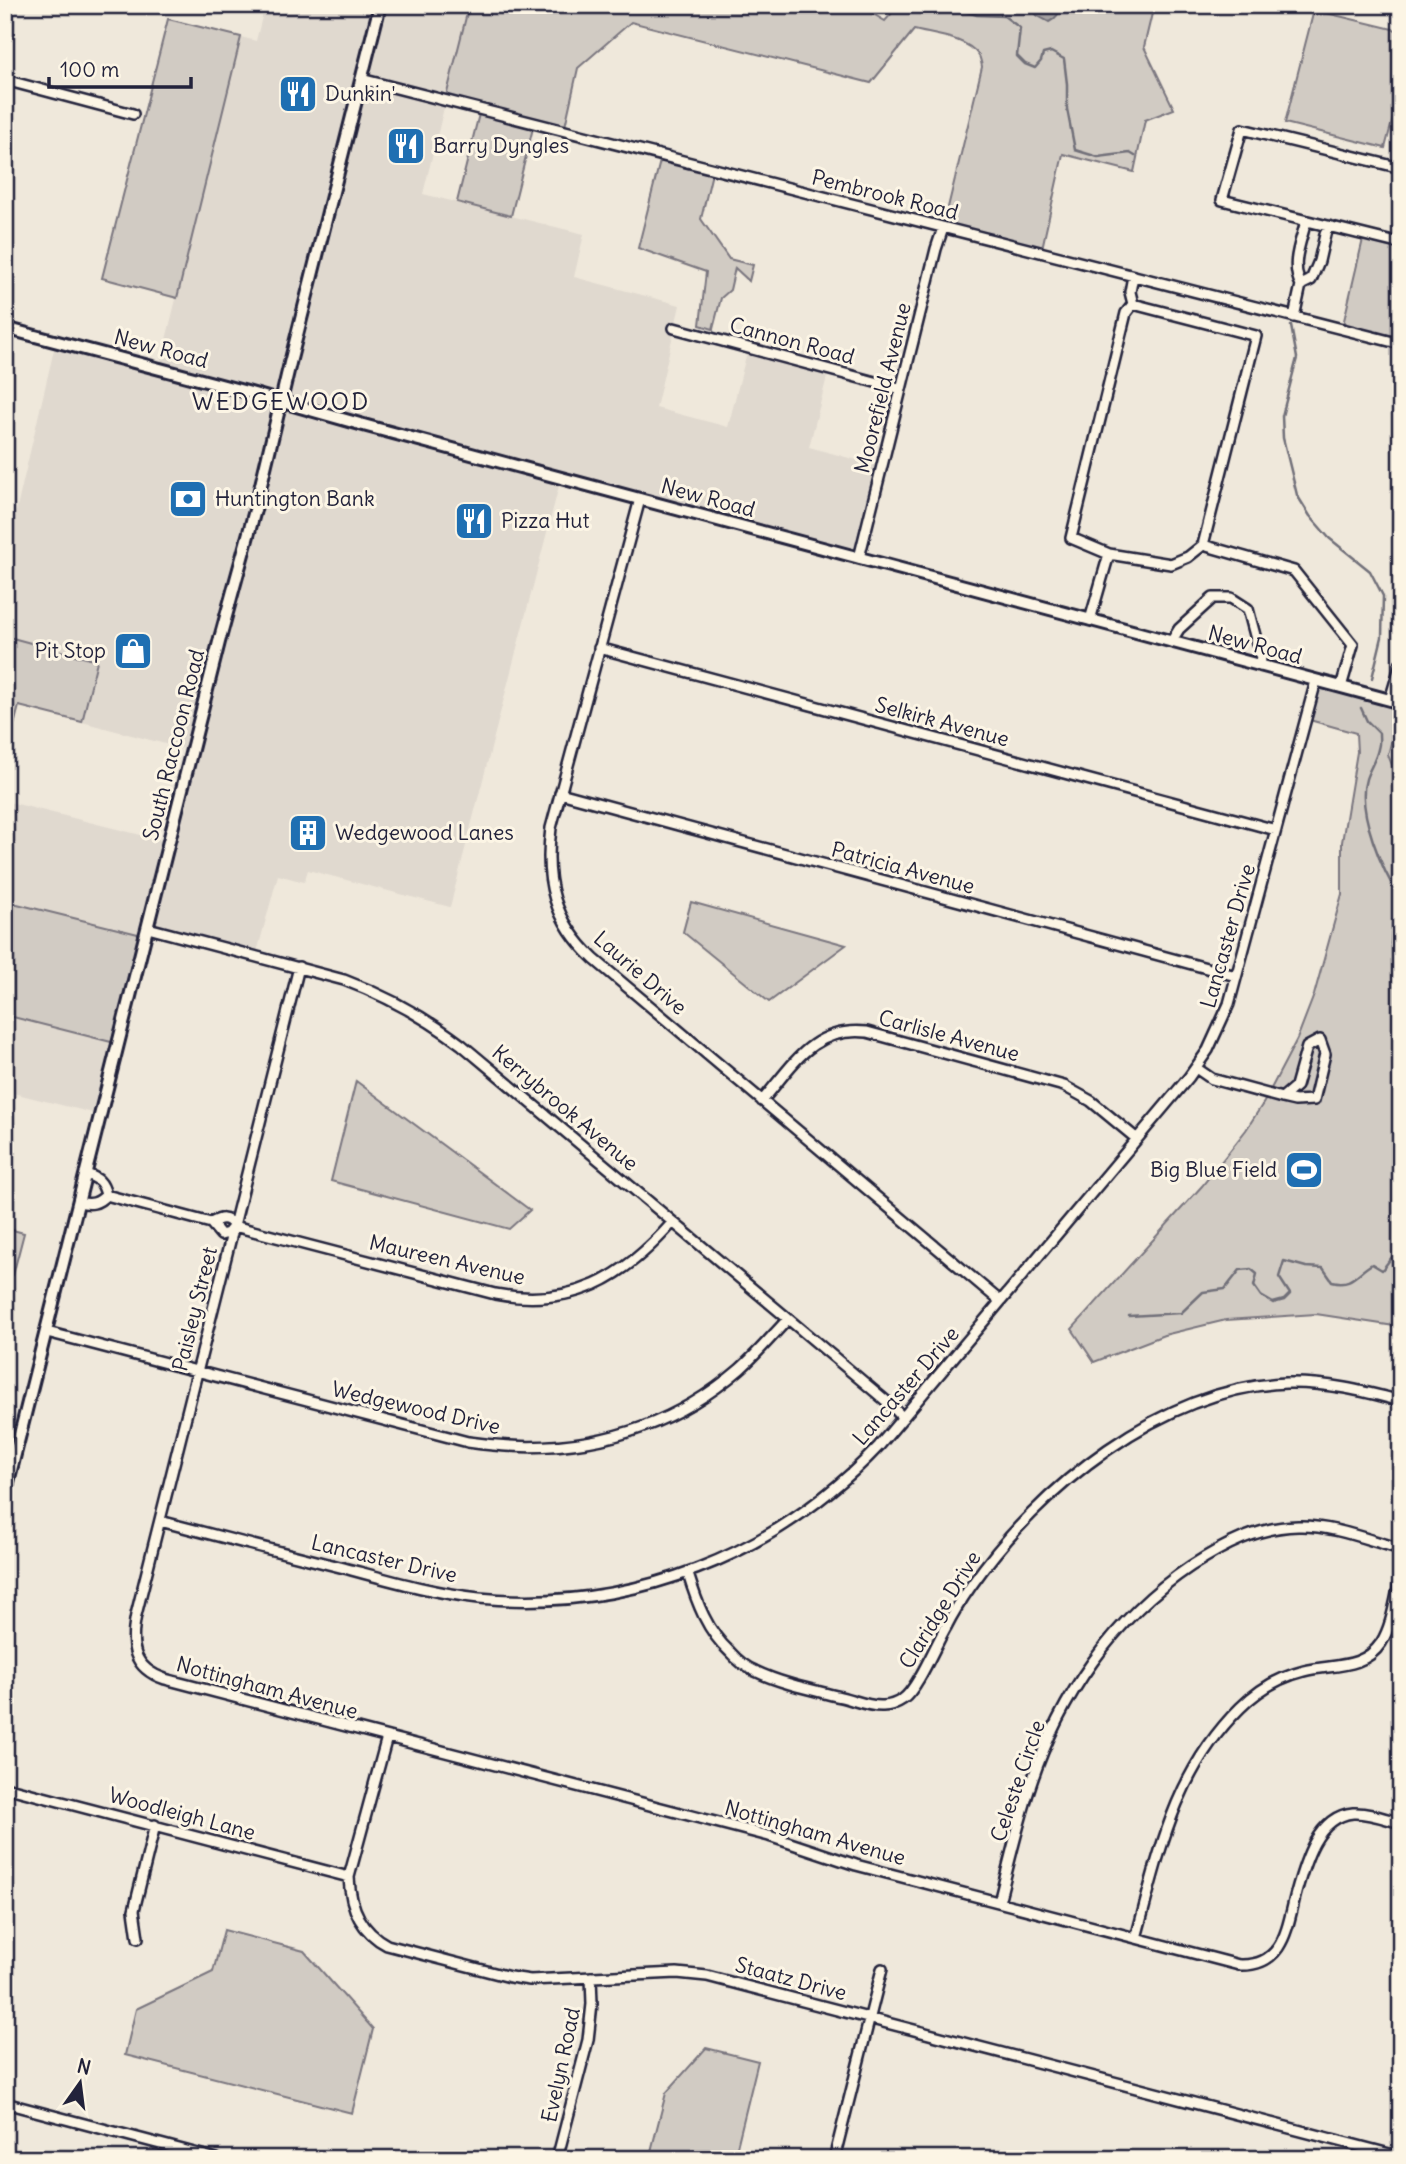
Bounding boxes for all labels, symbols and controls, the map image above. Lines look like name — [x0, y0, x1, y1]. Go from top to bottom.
scale bar — [49, 46, 191, 90]
text: 100 m — [60, 56, 119, 83]
restaurant icon: Dunkin' — [277, 73, 319, 115]
place label: Dunkin' — [325, 80, 396, 107]
restaurant icon: Barry Dyngles — [385, 125, 427, 167]
place label: Barry Dyngles — [433, 132, 569, 159]
street label: Pembrook Road — [809, 163, 961, 226]
street label: Moorefield Avenue — [848, 300, 917, 476]
street label: Cannon Road — [727, 311, 858, 370]
street label: New Road — [111, 323, 211, 374]
district label: WEDGEWOOD — [192, 386, 370, 416]
street label: New Road — [658, 472, 758, 523]
bank icon: Huntington Bank — [167, 478, 209, 520]
place label: Huntington Bank — [215, 485, 375, 512]
restaurant icon: Pizza Hut — [453, 500, 495, 542]
place label: Pizza Hut — [501, 507, 590, 534]
street label: New Road — [1205, 619, 1305, 670]
shop icon: Pit Stop — [112, 630, 154, 672]
place label: Pit Stop — [34, 637, 106, 664]
street label: South Raccoon Road — [137, 646, 210, 843]
street label: Selkirk Avenue — [872, 691, 1012, 752]
building icon: Wedgewood Lanes — [287, 812, 329, 854]
place label: Wedgewood Lanes — [335, 819, 514, 846]
street label: Patricia Avenue — [829, 835, 978, 900]
street label: Lancaster Drive — [1194, 861, 1261, 1011]
street label: Laurie Drive — [588, 925, 692, 1020]
street label: Carlisle Avenue — [876, 1004, 1022, 1067]
street label: Kerrybrook Avenue — [487, 1039, 644, 1177]
sports icon: Big Blue Field — [1283, 1149, 1325, 1191]
place label: Big Blue Field — [1150, 1156, 1277, 1183]
street label: Maureen Avenue — [367, 1228, 528, 1291]
street label: Paisley Street — [166, 1244, 223, 1374]
street label: Lancaster Drive — [847, 1321, 965, 1451]
street label: Wedgewood Drive — [329, 1375, 503, 1440]
street label: Lancaster Drive — [309, 1529, 460, 1588]
street label: Claridge Drive — [893, 1546, 986, 1674]
street label: Nottingham Avenue — [173, 1650, 361, 1725]
street label: Celeste Circle — [984, 1716, 1051, 1845]
street label: Woodleigh Lane — [106, 1781, 258, 1846]
street label: Nottingham Avenue — [722, 1794, 909, 1871]
street label: Staatz Drive — [733, 1951, 850, 2006]
street label: Evelyn Road — [535, 2005, 586, 2125]
north arrow — [46, 2048, 116, 2118]
text: N — [75, 2053, 93, 2080]

